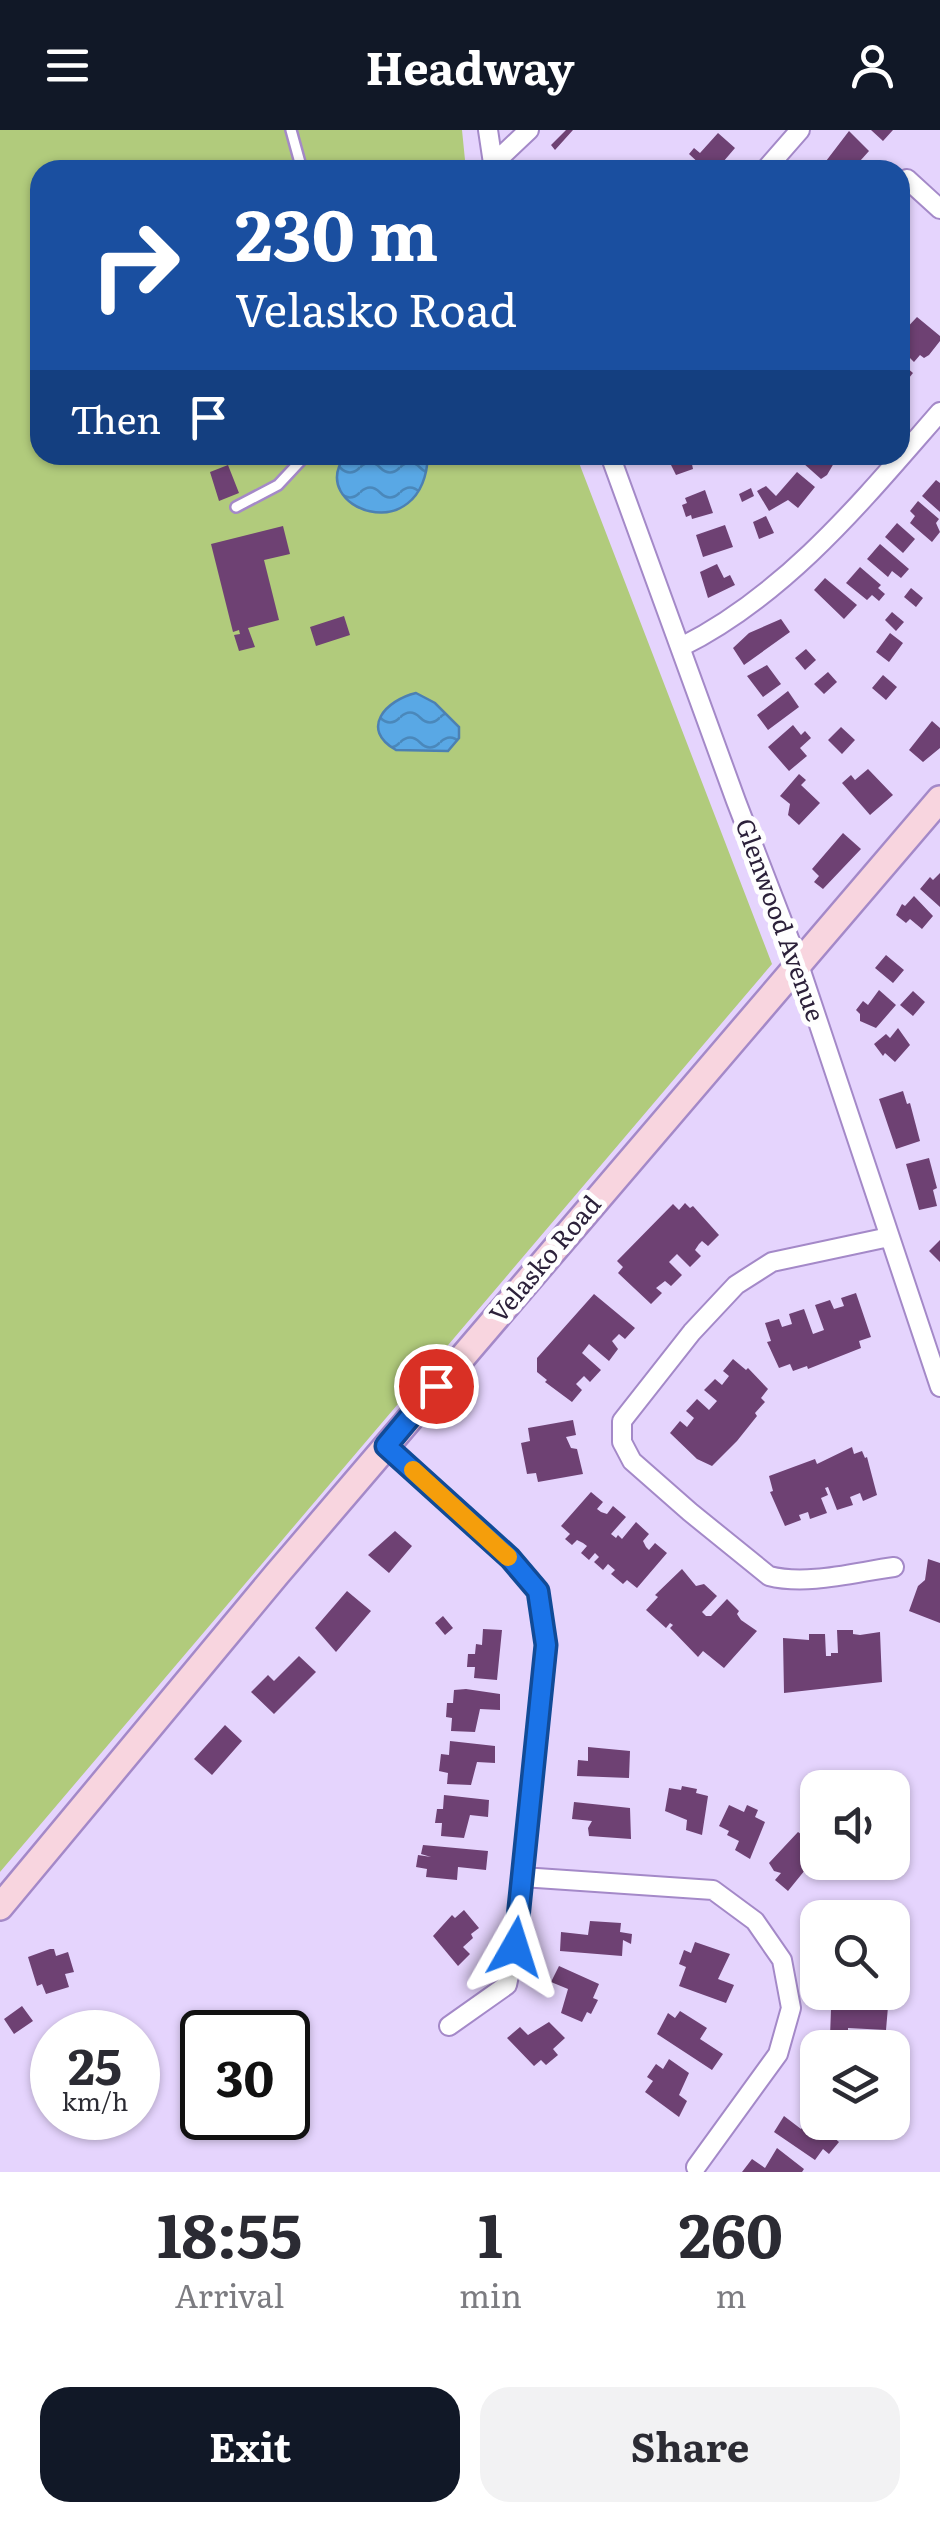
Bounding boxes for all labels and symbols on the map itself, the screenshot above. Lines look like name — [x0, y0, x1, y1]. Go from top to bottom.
street label: Glenwood Avenue — [727, 813, 835, 1026]
street label: Velasko Road — [479, 1186, 608, 1330]
pin — [394, 1344, 479, 1429]
position arrow — [463, 1895, 567, 1999]
speed limit sign: 30 — [180, 2010, 310, 2140]

